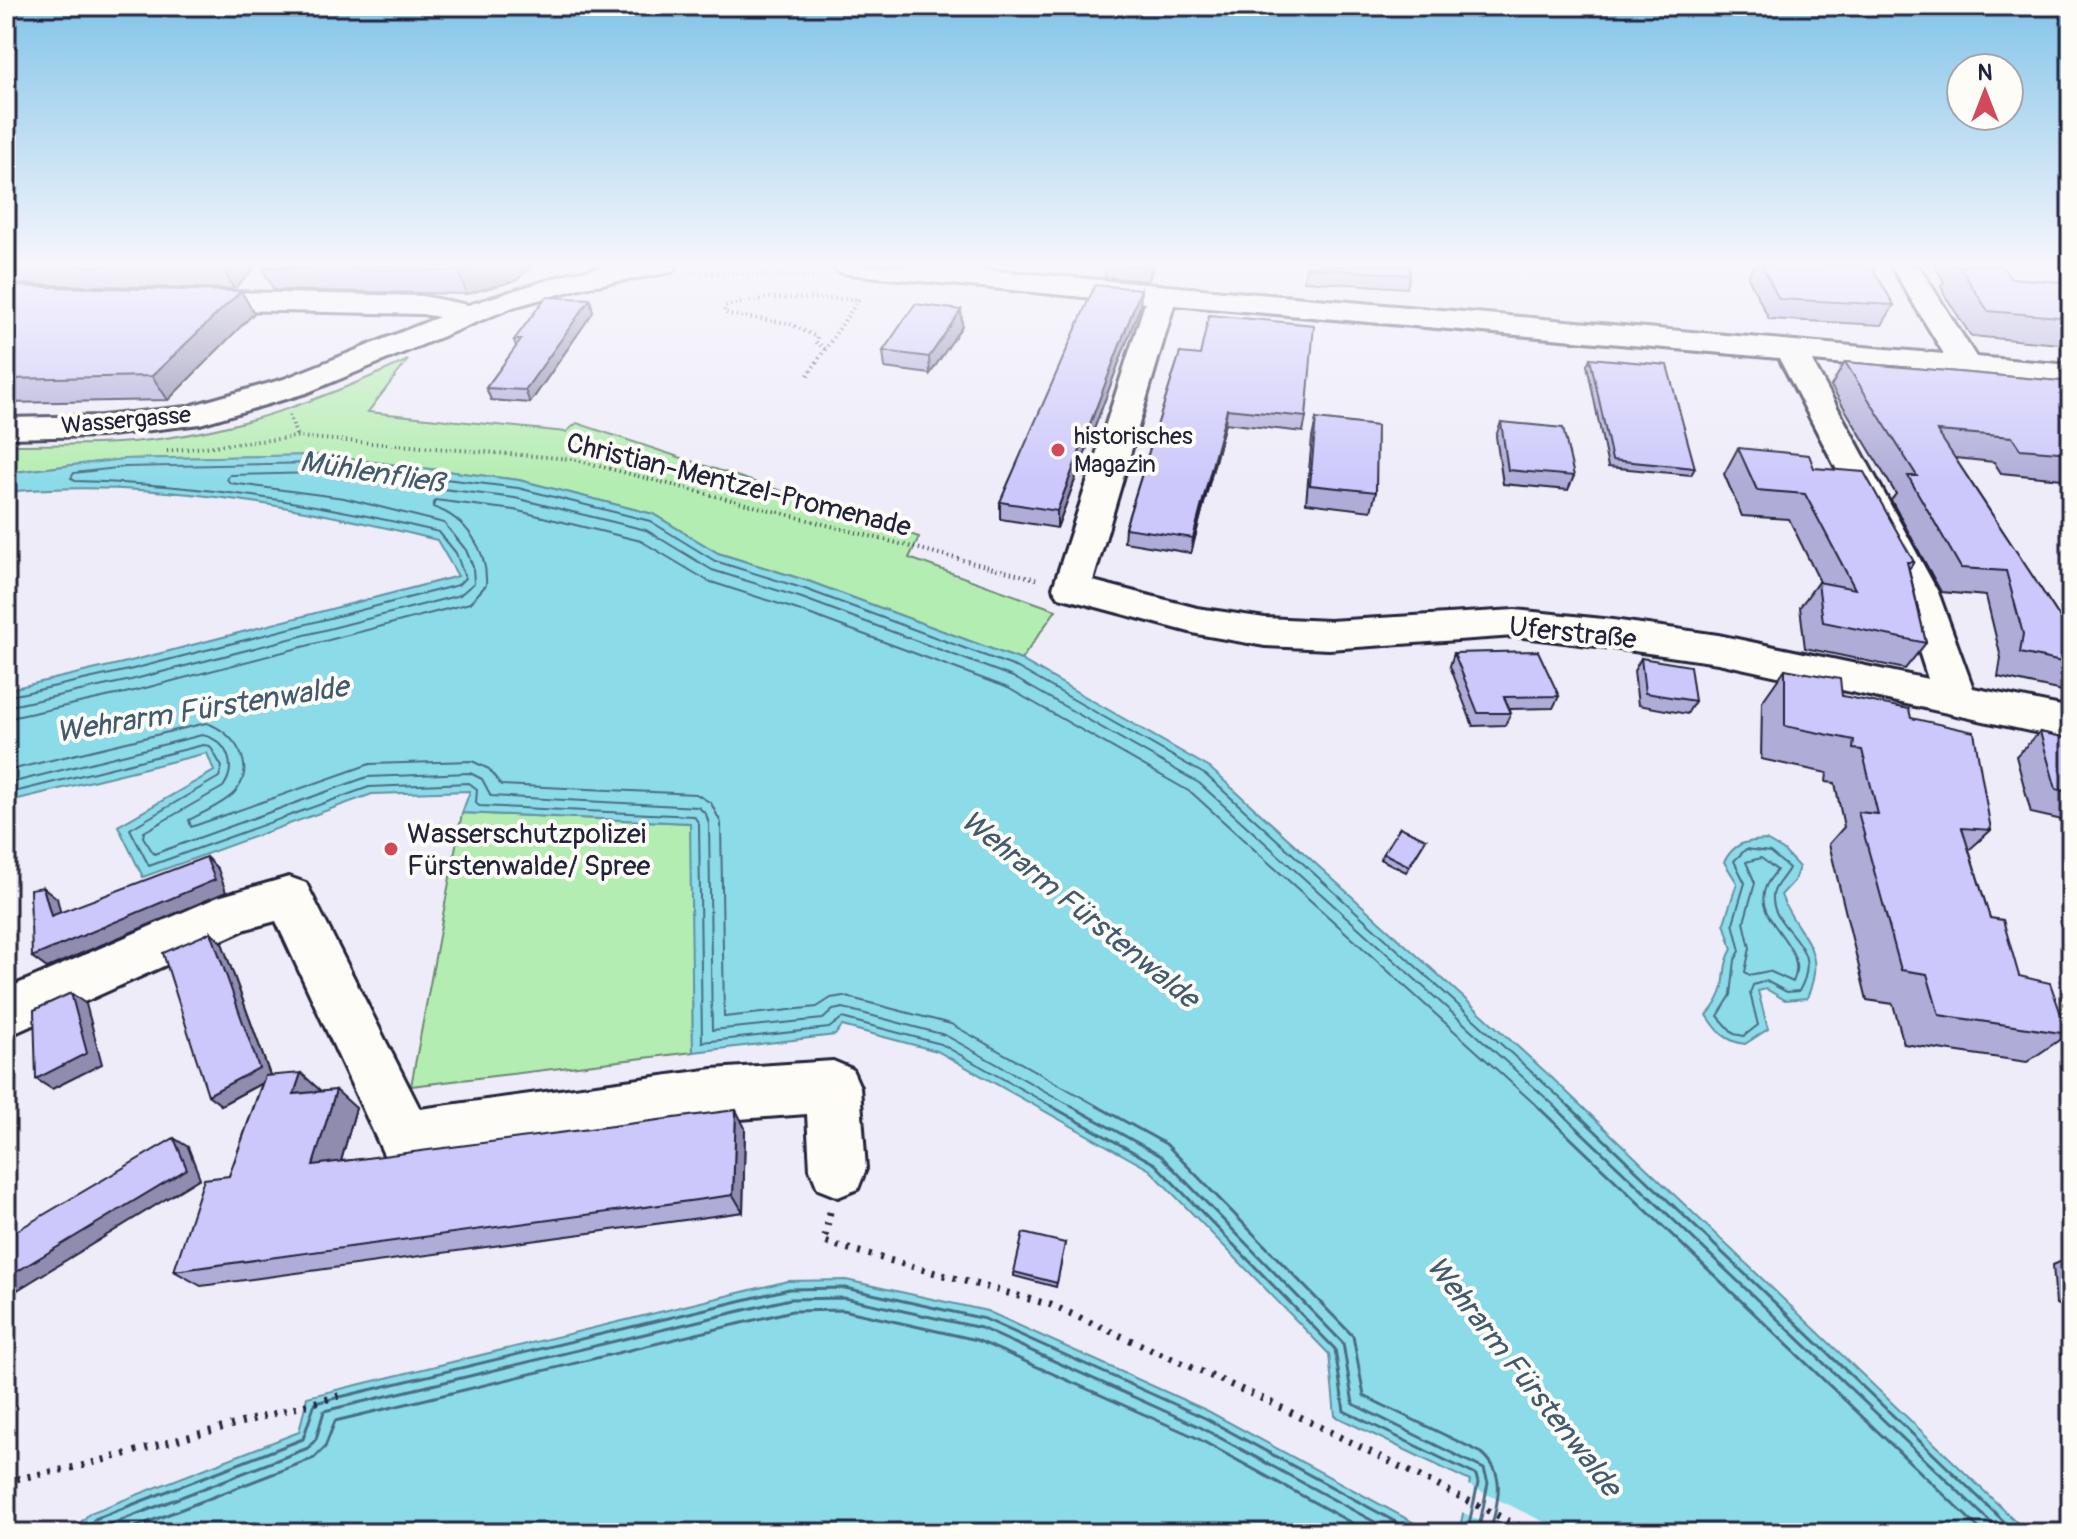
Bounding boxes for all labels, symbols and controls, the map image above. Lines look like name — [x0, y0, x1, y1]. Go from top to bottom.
north arrow — [1945, 52, 2025, 132]
text: N — [1978, 59, 1993, 87]
street label: Wassergasse — [60, 400, 192, 441]
place label: historisches Magazin — [1074, 422, 1193, 479]
street label: Christian-Mentzel-Promenade — [563, 426, 915, 545]
marker: historisches Magazin — [1049, 441, 1067, 459]
water label: Mühlenfließ — [297, 443, 450, 503]
street label: Uferstraße — [1507, 609, 1638, 658]
water label: Wehrarm Fürstenwalde — [53, 668, 354, 751]
water label: Wehrarm Fürstenwalde — [953, 802, 1208, 1019]
place label: Wasserschutzpolizei Fürstenwalde/ Spree — [407, 817, 651, 884]
marker: Wasserschutzpolizei Fürstenwalde/ Spree — [382, 840, 400, 858]
water label: Wehrarm Fürstenwalde — [1418, 1249, 1631, 1506]

